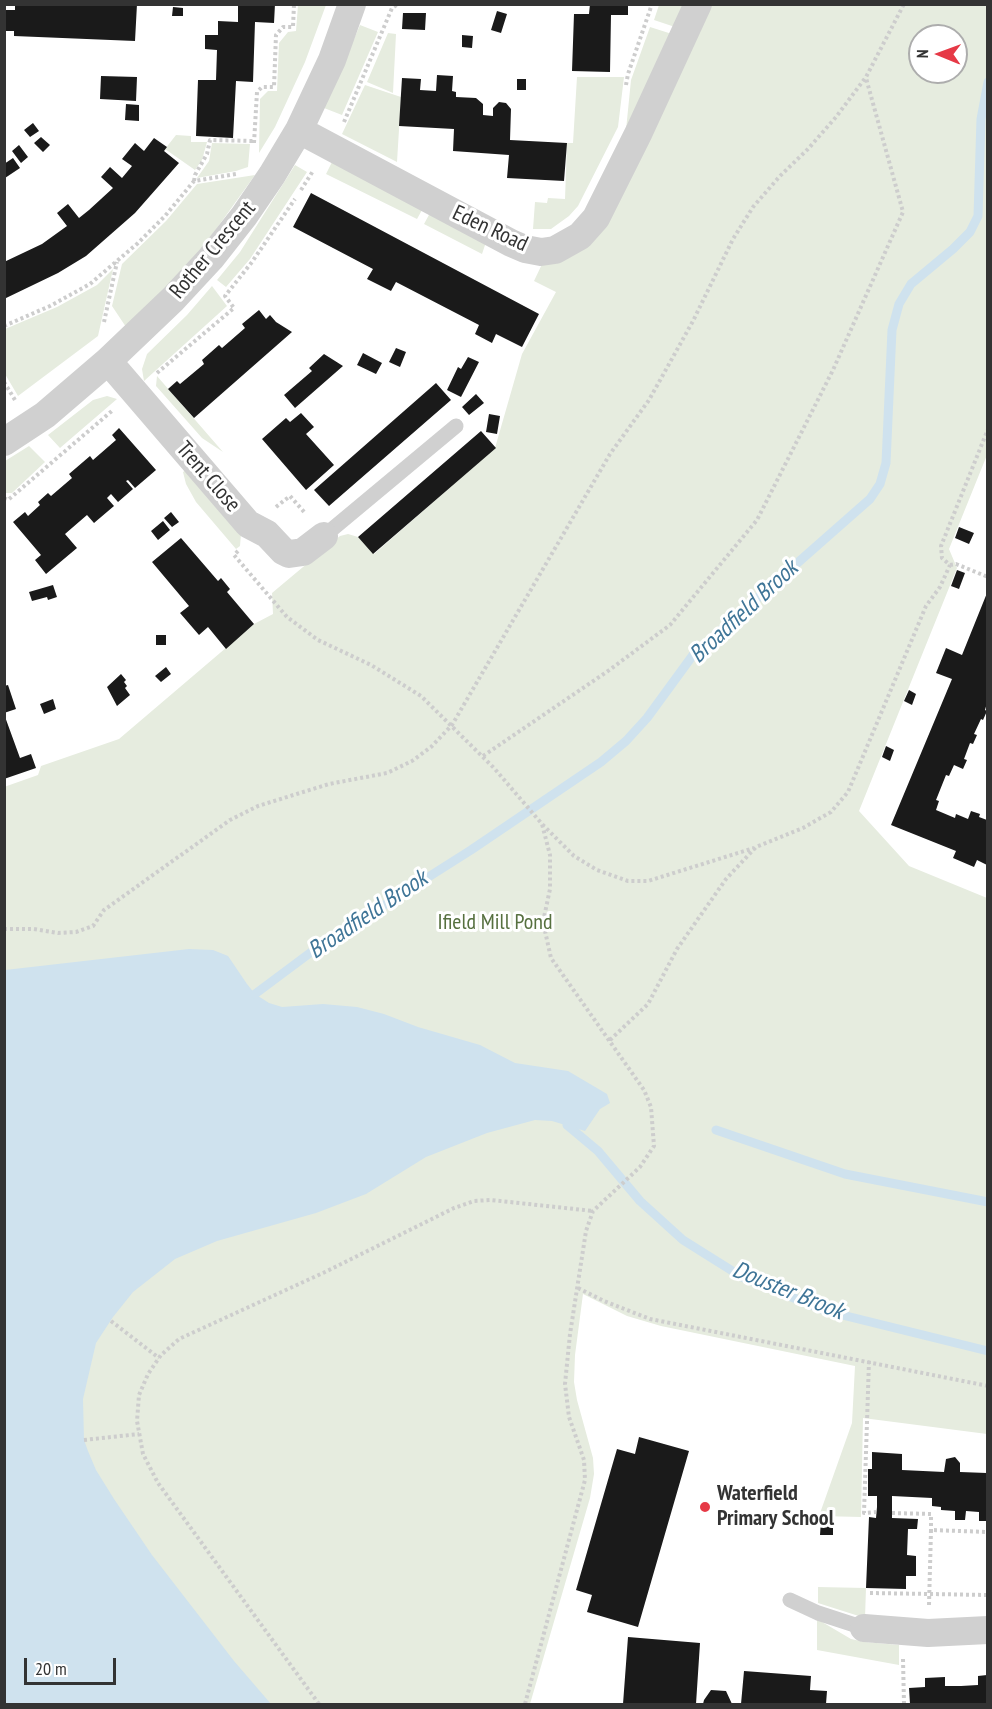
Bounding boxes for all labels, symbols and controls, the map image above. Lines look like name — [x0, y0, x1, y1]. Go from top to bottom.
north arrow — [908, 24, 968, 84]
text: N — [912, 49, 932, 58]
street label: Rother Crescent — [165, 196, 261, 304]
street label: Eden Road — [448, 200, 532, 258]
street label: Trent Close — [170, 436, 246, 518]
water label: Broadfield Brook — [684, 555, 804, 669]
water label: Broadfield Brook — [303, 865, 433, 965]
park label: Ifield Mill Pond — [438, 910, 552, 936]
water label: Douster Brook — [728, 1256, 848, 1326]
place label: Waterfield Primary School — [717, 1481, 834, 1532]
marker: Waterfield Primary School — [698, 1500, 712, 1514]
scale bar — [27, 1646, 118, 1684]
text: 20 m — [35, 1657, 67, 1680]

